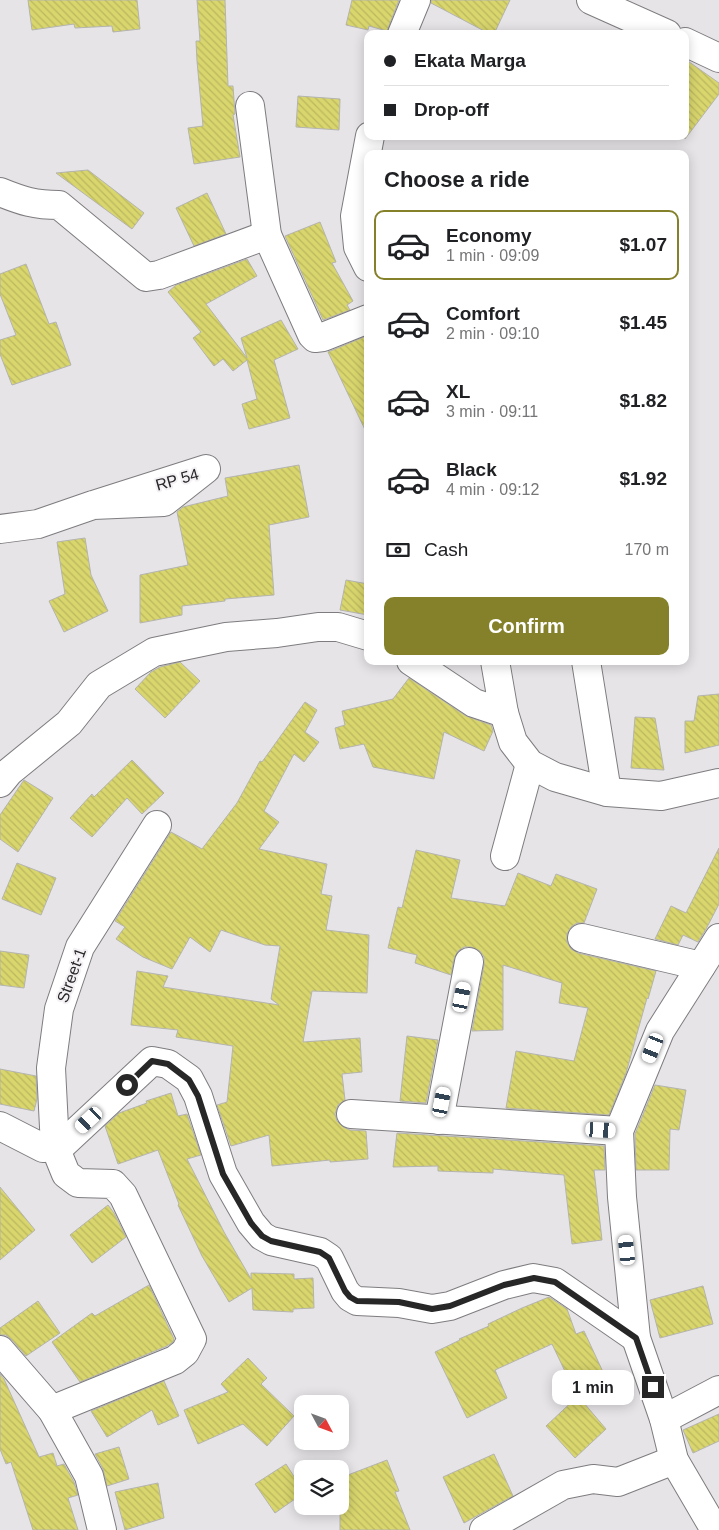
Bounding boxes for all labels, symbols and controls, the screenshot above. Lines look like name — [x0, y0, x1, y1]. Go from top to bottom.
text: Ekata Marga — [414, 50, 526, 71]
text: Drop-off — [414, 99, 489, 120]
text: Choose a ride — [384, 167, 529, 192]
icon: car — [386, 223, 431, 268]
text: Economy — [446, 225, 532, 246]
text: $1.07 — [619, 234, 667, 255]
text: 1 min · 09:09 — [446, 247, 539, 264]
icon: car — [386, 301, 431, 346]
text: Comfort — [446, 303, 520, 324]
text: $1.45 — [619, 312, 667, 333]
text: 2 min · 09:10 — [446, 325, 539, 342]
icon: car — [386, 379, 431, 424]
text: XL — [446, 381, 470, 402]
text: $1.82 — [619, 390, 667, 411]
text: 3 min · 09:11 — [446, 403, 538, 420]
icon: car — [386, 457, 431, 502]
text: Black — [446, 459, 497, 480]
street label: RP 54 — [154, 465, 201, 494]
text: $1.92 — [619, 468, 667, 489]
text: 4 min · 09:12 — [446, 481, 539, 498]
icon: cash — [384, 536, 412, 564]
text: Cash — [424, 539, 468, 560]
text: 170 m — [625, 541, 669, 558]
button: Confirm — [384, 597, 669, 655]
street label: Street-1 — [54, 945, 89, 1005]
car — [451, 981, 472, 1013]
car — [640, 1031, 665, 1065]
route start — [116, 1074, 138, 1096]
car — [431, 1086, 452, 1118]
car — [72, 1104, 105, 1136]
car — [585, 1122, 616, 1138]
car — [617, 1234, 636, 1266]
callout: 1 min — [553, 1370, 636, 1404]
route end — [642, 1376, 664, 1398]
text: 1 min — [572, 1379, 614, 1396]
north arrow — [294, 1395, 349, 1450]
map controls — [294, 1395, 349, 1515]
button: layers — [294, 1460, 349, 1515]

